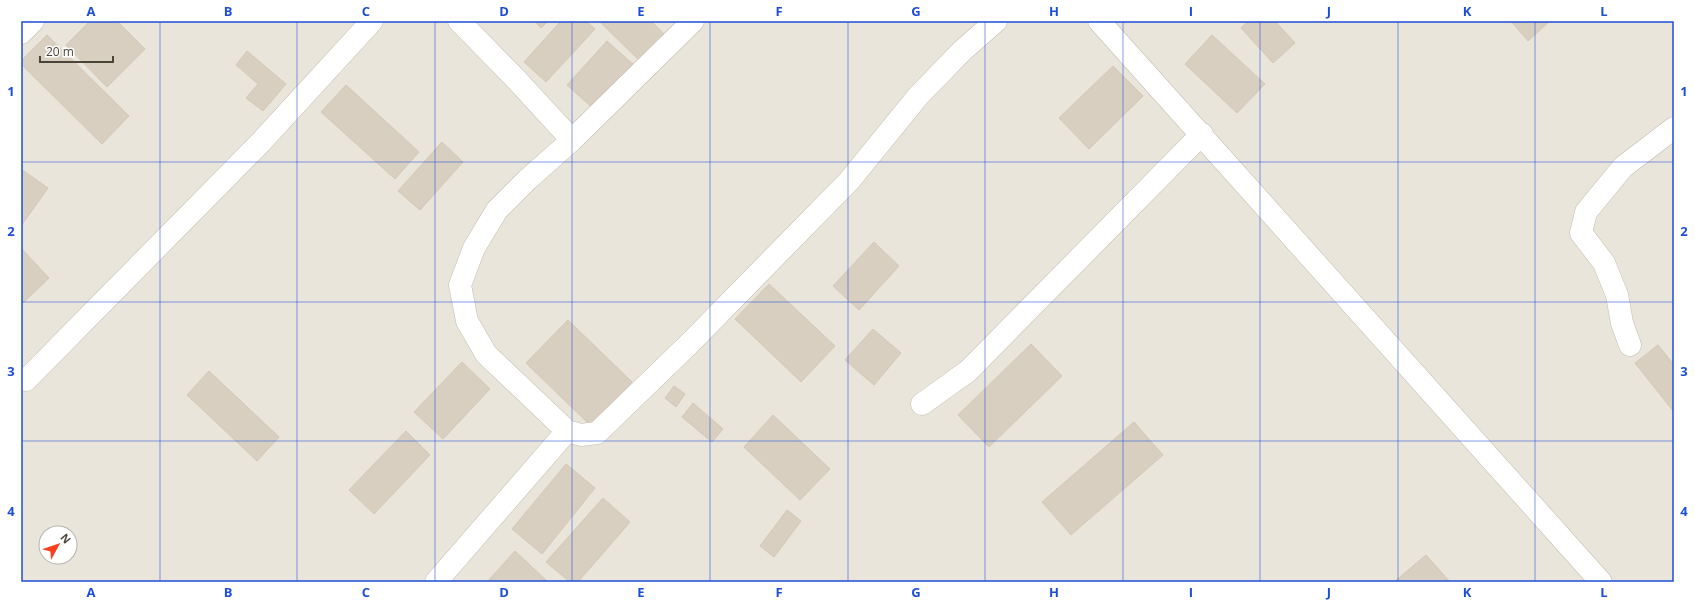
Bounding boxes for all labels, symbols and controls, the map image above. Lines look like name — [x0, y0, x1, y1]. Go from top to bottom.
text: A — [87, 2, 96, 20]
text: B — [224, 2, 233, 20]
text: C — [362, 2, 370, 20]
text: D — [499, 2, 509, 20]
text: E — [637, 2, 645, 20]
text: F — [775, 2, 783, 20]
text: G — [911, 2, 921, 20]
text: H — [1049, 2, 1059, 20]
text: I — [1189, 2, 1193, 20]
text: J — [1326, 2, 1331, 20]
text: K — [1463, 2, 1472, 20]
text: L — [1600, 2, 1608, 20]
scale bar — [40, 38, 113, 64]
text: 20 m — [46, 43, 74, 60]
text: 1 — [7, 82, 15, 100]
text: 1 — [1680, 82, 1688, 100]
text: 2 — [7, 222, 15, 240]
text: 2 — [1680, 222, 1688, 240]
text: 3 — [7, 362, 15, 380]
text: 3 — [1680, 362, 1688, 380]
text: 4 — [7, 502, 15, 520]
text: 4 — [1680, 502, 1688, 520]
north arrow — [38, 525, 78, 565]
text: N — [57, 530, 75, 547]
text: A — [87, 583, 96, 601]
text: B — [224, 583, 233, 601]
text: C — [362, 583, 370, 601]
text: D — [499, 583, 509, 601]
text: E — [637, 583, 645, 601]
text: F — [775, 583, 783, 601]
text: G — [911, 583, 921, 601]
text: H — [1049, 583, 1059, 601]
text: I — [1189, 583, 1193, 601]
text: J — [1326, 583, 1331, 601]
text: K — [1463, 583, 1472, 601]
text: L — [1600, 583, 1608, 601]

